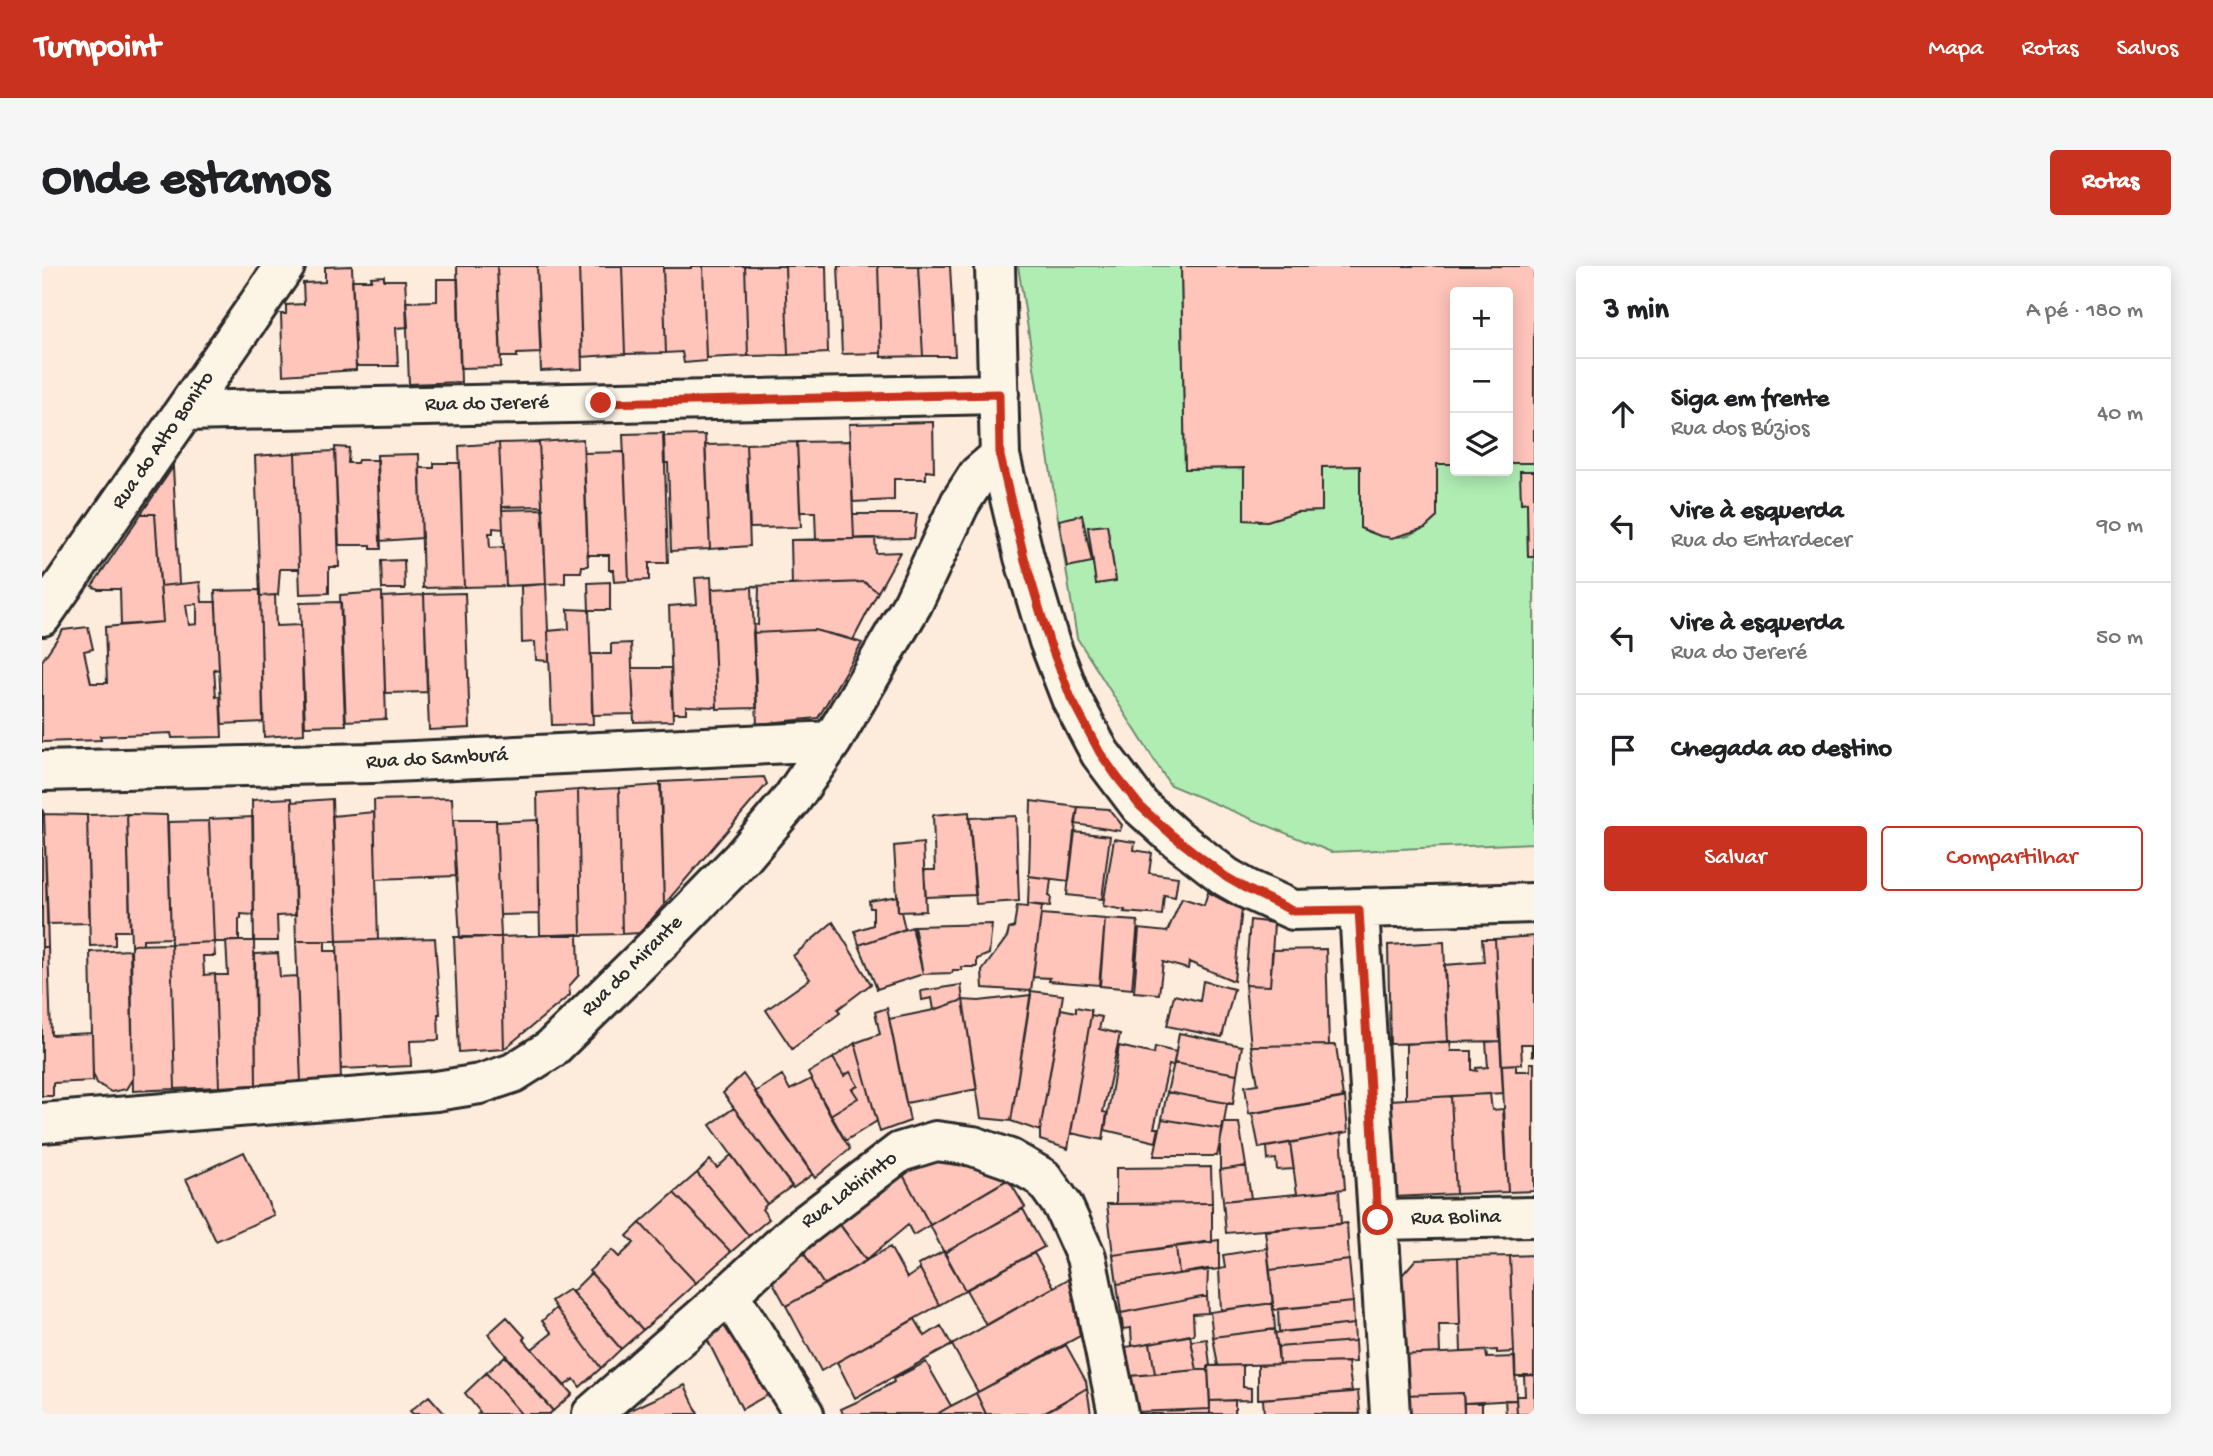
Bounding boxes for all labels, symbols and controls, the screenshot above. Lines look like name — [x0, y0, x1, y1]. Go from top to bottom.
text: Turnpoint — [35, 30, 160, 68]
text: Mapa — [1928, 35, 1983, 64]
text: Rotas — [2021, 35, 2078, 64]
text: Salvos — [2116, 35, 2178, 64]
button: Rotas — [2050, 150, 2171, 215]
text: Onde estamos — [42, 153, 329, 211]
map controls — [1450, 287, 1513, 476]
button: + — [1450, 287, 1513, 350]
text: 3 min — [1604, 294, 1669, 329]
text: A pé · 180 m — [2026, 298, 2143, 325]
button: − — [1450, 350, 1513, 413]
street label: Rua do Alto Bonito — [107, 367, 221, 515]
text: Siga em frente — [1671, 385, 1829, 416]
route end — [585, 387, 616, 418]
street label: Rua do Jereré — [425, 391, 550, 419]
icon: ahead — [1604, 395, 1642, 433]
text: 40 m — [2097, 401, 2143, 428]
button: layers — [1450, 413, 1513, 476]
text: Rua dos Búzios — [1671, 416, 1809, 443]
text: Vire à esquerda — [1671, 497, 1844, 528]
icon: left — [1604, 507, 1642, 545]
text: 90 m — [2097, 513, 2143, 540]
text: Rua do Entardecer — [1671, 528, 1852, 555]
text: Vire à esquerda — [1671, 609, 1844, 640]
icon: left — [1604, 619, 1642, 657]
text: 50 m — [2096, 625, 2143, 652]
text: Rua do Jereré — [1671, 640, 1807, 667]
icon: arrive — [1604, 731, 1642, 769]
text: Chegada ao destino — [1671, 735, 1892, 766]
street label: Rua do Samburá — [365, 744, 510, 776]
button: Salvar — [1604, 826, 1867, 891]
button: Compartilhar — [1881, 826, 2143, 891]
street label: Rua do Mirante — [577, 910, 690, 1023]
street label: Rua Labirinto — [797, 1147, 903, 1235]
route start — [1362, 1204, 1393, 1235]
street label: Rua Bolina — [1411, 1206, 1503, 1232]

